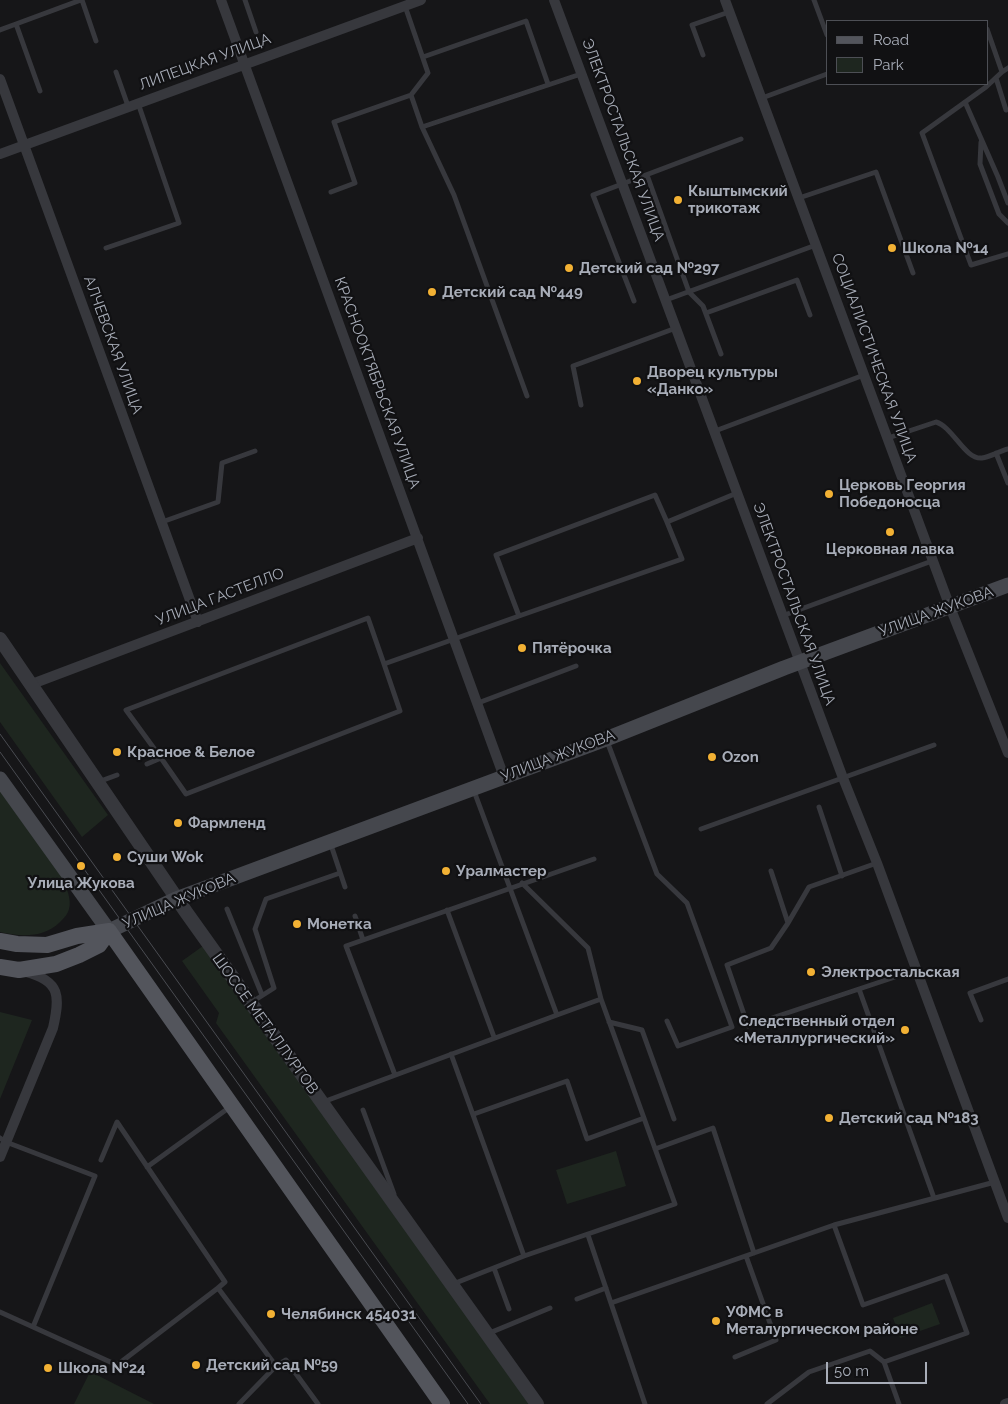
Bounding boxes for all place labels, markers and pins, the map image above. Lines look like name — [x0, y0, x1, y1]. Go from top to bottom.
place label: Кыштымский трикотаж — [688, 182, 788, 217]
marker: Кыштымский трикотаж — [672, 194, 684, 206]
place label: Школа №14 — [902, 239, 989, 257]
marker: Школа №14 — [886, 242, 898, 254]
place label: Детский сад №297 — [579, 259, 719, 277]
marker: Детский сад №297 — [563, 262, 575, 274]
place label: Детский сад №449 — [442, 283, 583, 301]
marker: Детский сад №449 — [426, 286, 438, 298]
place label: Дворец культуры «Данко» — [647, 363, 778, 398]
marker: Дворец культуры «Данко» — [631, 375, 643, 387]
place label: Церковь Георгия Победоносца — [839, 476, 966, 511]
marker: Церковь Георгия Победоносца — [823, 488, 835, 500]
marker: Церковная лавка — [884, 526, 896, 538]
place label: Церковная лавка — [826, 540, 954, 558]
place label: Пятёрочка — [532, 639, 612, 657]
marker: Пятёрочка — [516, 642, 528, 654]
place label: Красное & Белое — [127, 743, 255, 761]
marker: Красное & Белое — [111, 746, 123, 758]
place label: Ozon — [722, 748, 759, 766]
marker: Ozon — [706, 751, 718, 763]
place label: Фармленд — [188, 814, 266, 832]
marker: Фармленд — [172, 817, 184, 829]
place label: Суши Wok — [127, 848, 203, 866]
marker: Суши Wok — [111, 851, 123, 863]
marker: Улица Жукова — [75, 860, 87, 872]
place label: Уралмастер — [456, 862, 547, 880]
marker: Уралмастер — [440, 865, 452, 877]
place label: Улица Жукова — [27, 874, 135, 892]
place label: Монетка — [307, 915, 372, 933]
marker: Монетка — [291, 918, 303, 930]
place label: Электростальская — [821, 963, 960, 981]
marker: Электростальская — [805, 966, 817, 978]
place label: Следственный отдел «Металлургический» — [734, 1012, 895, 1047]
marker: Следственный отдел «Металлургический» — [899, 1024, 911, 1036]
place label: Детский сад №183 — [839, 1109, 979, 1127]
marker: Детский сад №183 — [823, 1112, 835, 1124]
place label: УФМС в Металургическом районе — [726, 1303, 918, 1338]
place label: Челябинск 454031 — [281, 1305, 416, 1323]
marker: Челябинск 454031 — [265, 1308, 277, 1320]
marker: УФМС в Металургическом районе — [710, 1315, 722, 1327]
place label: Детский сад №59 — [206, 1356, 338, 1374]
place label: Школа №24 — [58, 1359, 146, 1377]
marker: Детский сад №59 — [190, 1359, 202, 1371]
marker: Школа №24 — [42, 1362, 54, 1374]

